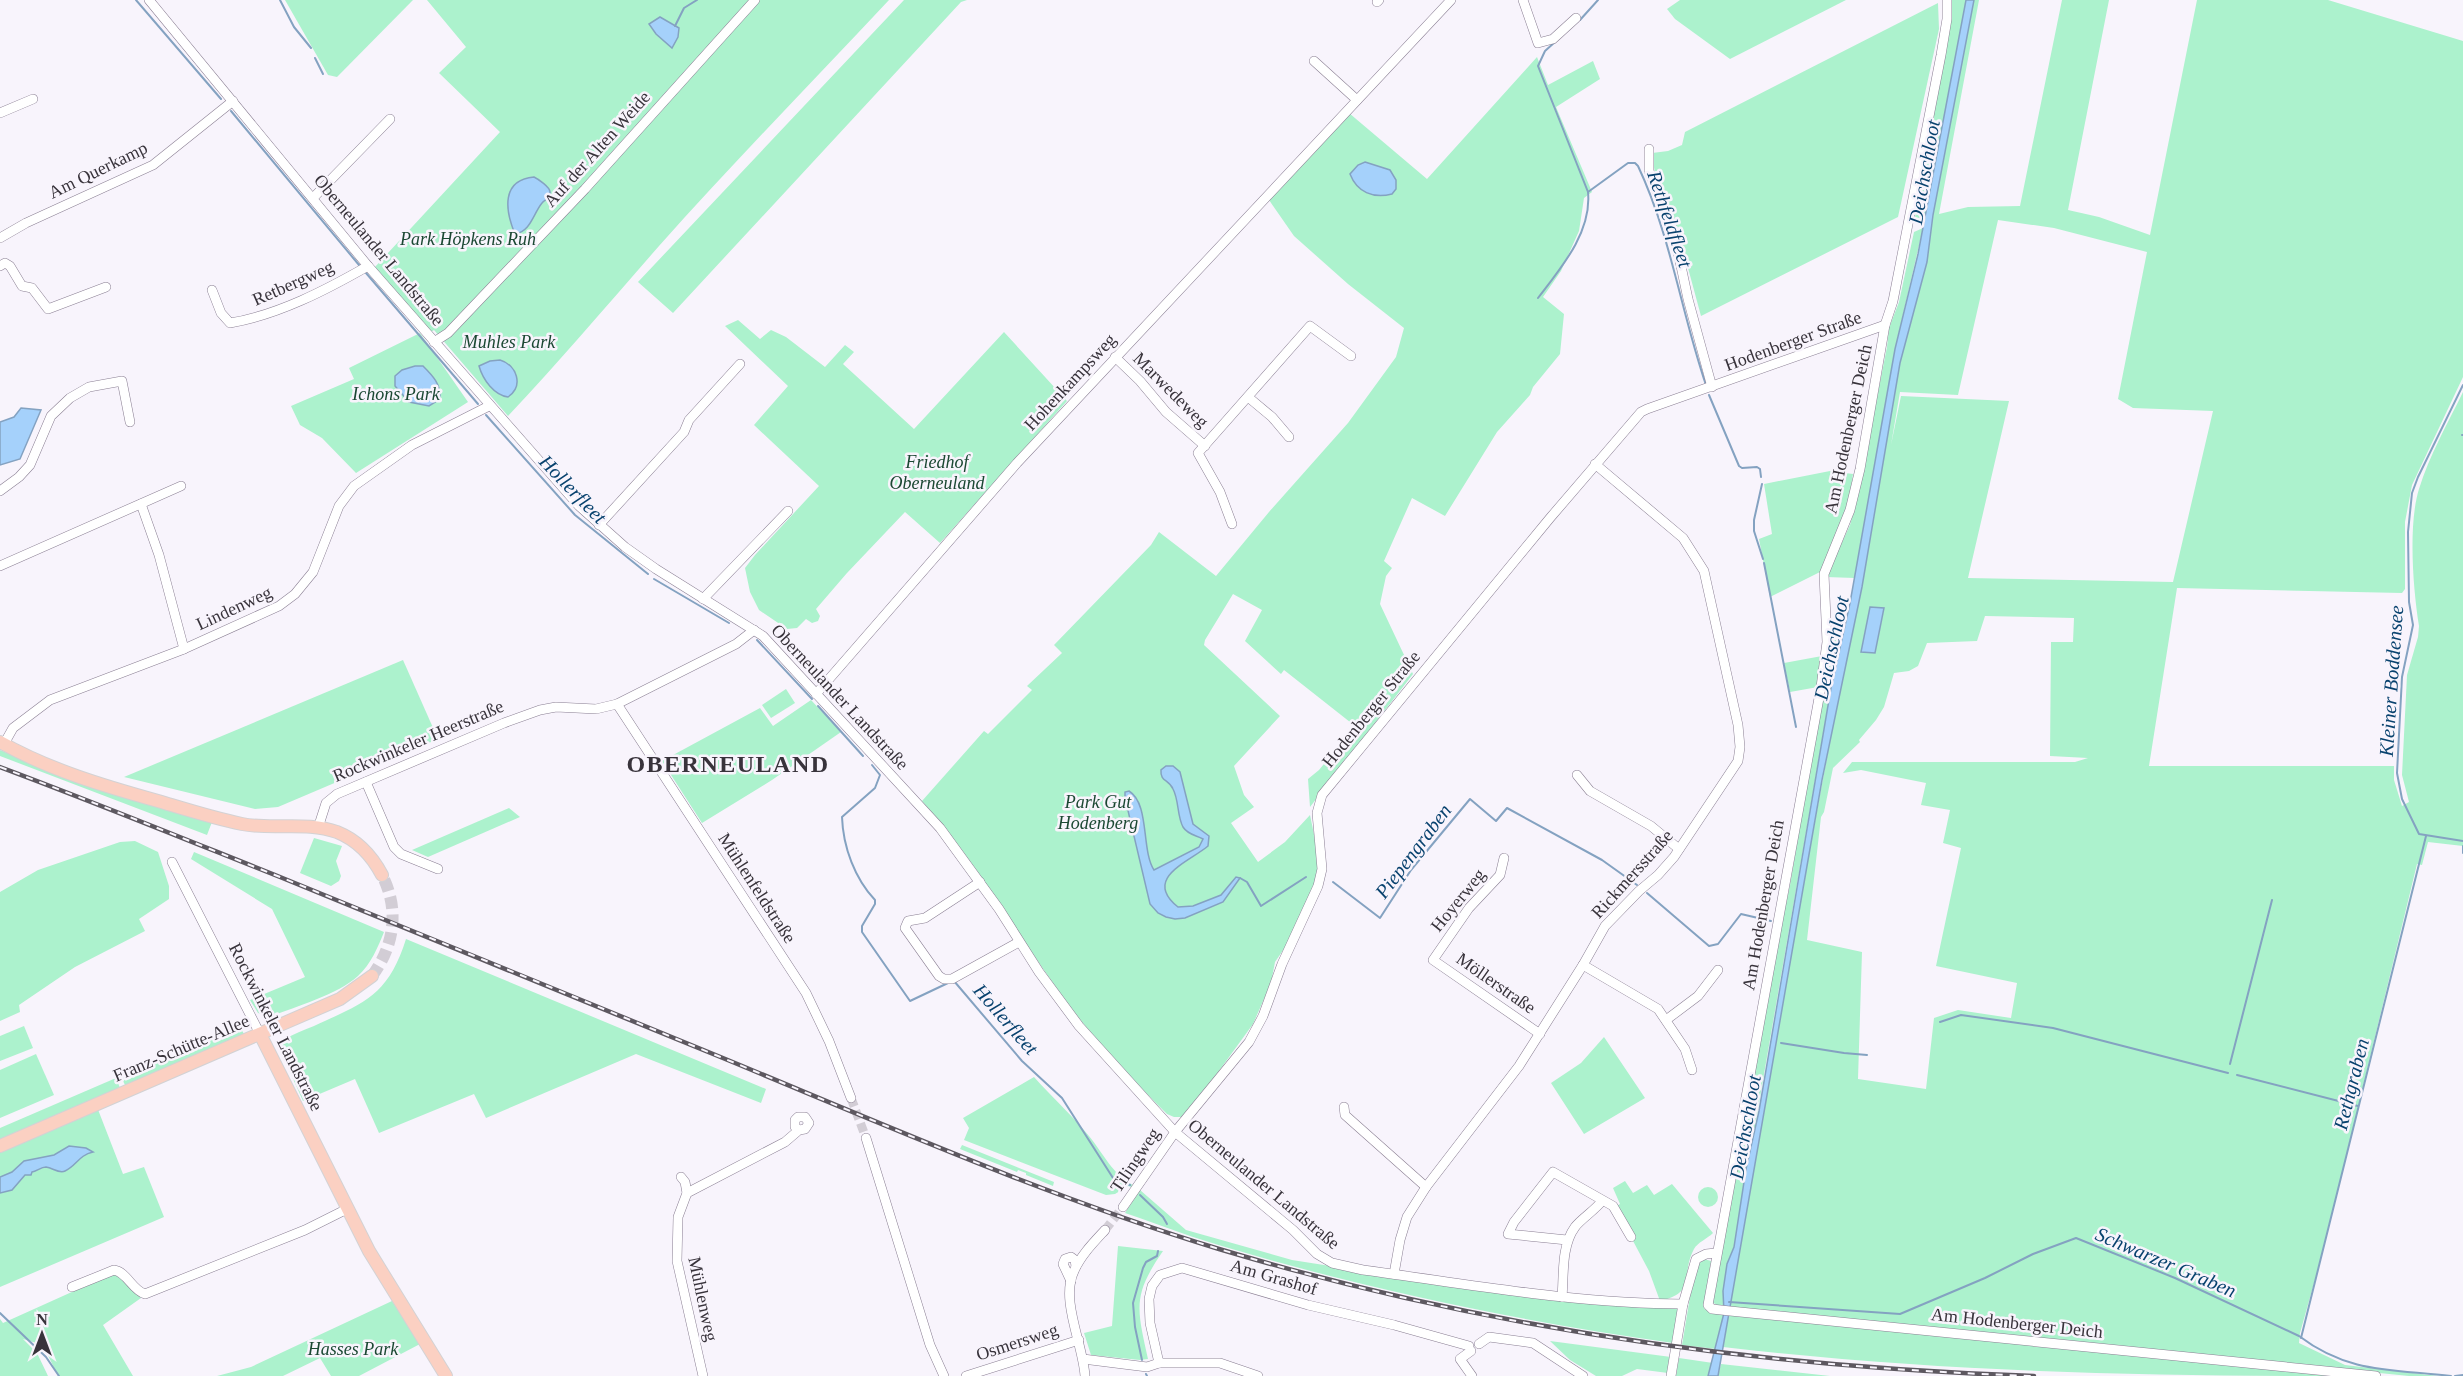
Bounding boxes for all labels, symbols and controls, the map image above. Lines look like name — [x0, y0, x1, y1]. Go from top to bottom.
street label: Auf der Alten Weide — [540, 87, 654, 211]
water label: Deichschloot — [1904, 118, 1944, 227]
street label: Am Querkamp — [45, 137, 151, 203]
water label: Rethfeldfleet — [1642, 167, 1697, 271]
street label: Oberneulander Landstraße — [310, 170, 448, 330]
park label: Park Höpkens Ruh — [399, 229, 536, 249]
street label: Retbergweg — [249, 256, 337, 310]
street label: Hodenberger Straße — [1722, 307, 1864, 375]
street label: Hohenkampsweg — [1020, 329, 1120, 435]
park label: Muhles Park — [462, 332, 556, 352]
street label: Am Hodenberger Deich — [1820, 343, 1876, 515]
street label: Marwedeweg — [1129, 348, 1213, 432]
park label: Ichons Park — [351, 384, 441, 404]
water label: Hollerfleet — [534, 449, 611, 529]
park label: Friedhof Oberneuland — [890, 452, 985, 493]
street label: Lindenweg — [193, 582, 275, 634]
water label: Deichschloot — [1809, 594, 1853, 703]
water label: Kleiner Boddensee — [2375, 604, 2407, 758]
street label: Oberneulander Landstraße — [767, 620, 913, 774]
street label: Hodenberger Straße — [1318, 647, 1424, 771]
street label: Rockwinkeler Heerstraße — [330, 696, 506, 786]
district label: OBERNEULAND — [626, 751, 830, 777]
park label: Park Gut Hodenberg — [1057, 792, 1138, 833]
water label: Piepengraben — [1370, 800, 1456, 904]
street label: Am Hodenberger Deich — [1738, 818, 1788, 992]
street label: Rickmersstraße — [1587, 826, 1677, 922]
street label: Mühlenfeldstraße — [714, 829, 800, 947]
street label: Hoyerweg — [1427, 865, 1489, 935]
street label: Rockwinkeler Landstraße — [225, 940, 327, 1114]
street label: Möllerstraße — [1453, 948, 1539, 1018]
water label: Hollerfleet — [968, 978, 1043, 1060]
street label: Franz-Schütte-Allee — [110, 1010, 252, 1086]
water label: Rethgraben — [2329, 1036, 2374, 1133]
water label: Deichschloot — [1725, 1073, 1765, 1182]
street label: Oberneulander Landstraße — [1184, 1115, 1344, 1253]
street label: Tilingweg — [1106, 1124, 1164, 1196]
water label: Schwarzer Graben — [2092, 1222, 2240, 1302]
street label: Mühlenweg — [684, 1255, 722, 1343]
street label: Am Grashof — [1228, 1255, 1320, 1299]
north arrow — [12, 1304, 72, 1364]
street label: Am Hodenberger Deich — [1930, 1304, 2104, 1342]
text: N — [36, 1311, 48, 1328]
street label: Osmersweg — [973, 1319, 1061, 1365]
park label: Hasses Park — [307, 1339, 399, 1359]

